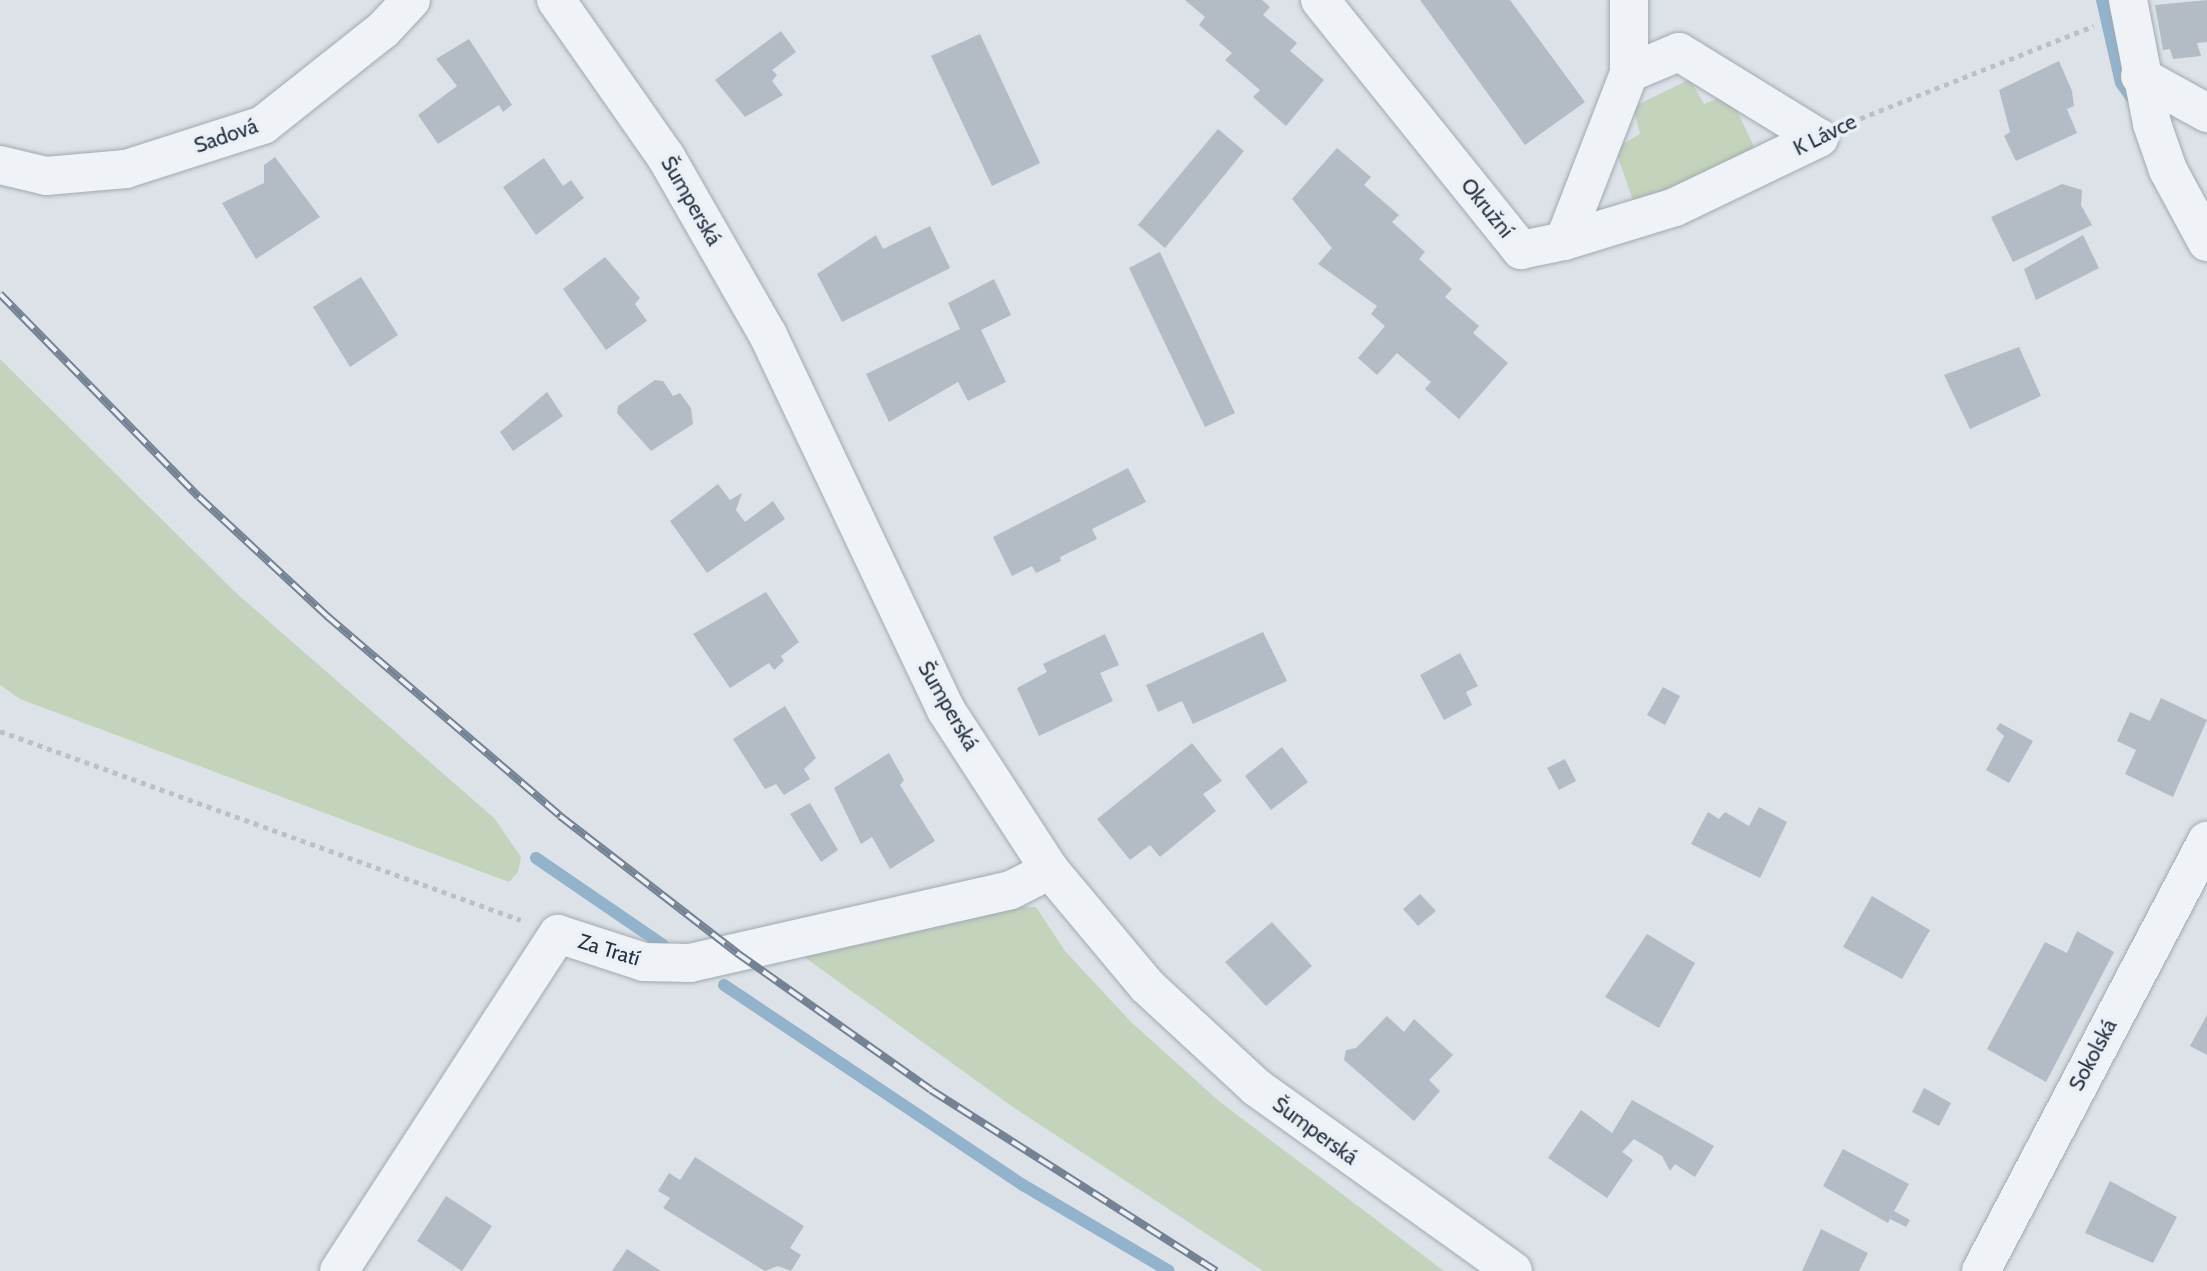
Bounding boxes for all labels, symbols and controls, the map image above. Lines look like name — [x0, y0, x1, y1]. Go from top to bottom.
street label: K Lávce — [1789, 109, 1861, 161]
street label: Sadová — [191, 113, 261, 159]
street label: Šumperská — [655, 152, 727, 250]
street label: Okružní — [1455, 173, 1519, 243]
street label: Šumperská — [912, 657, 984, 755]
street label: Za Tratí — [575, 929, 643, 971]
street label: Sokolská — [2064, 1015, 2122, 1095]
street label: Šumperská — [1268, 1092, 1362, 1170]

